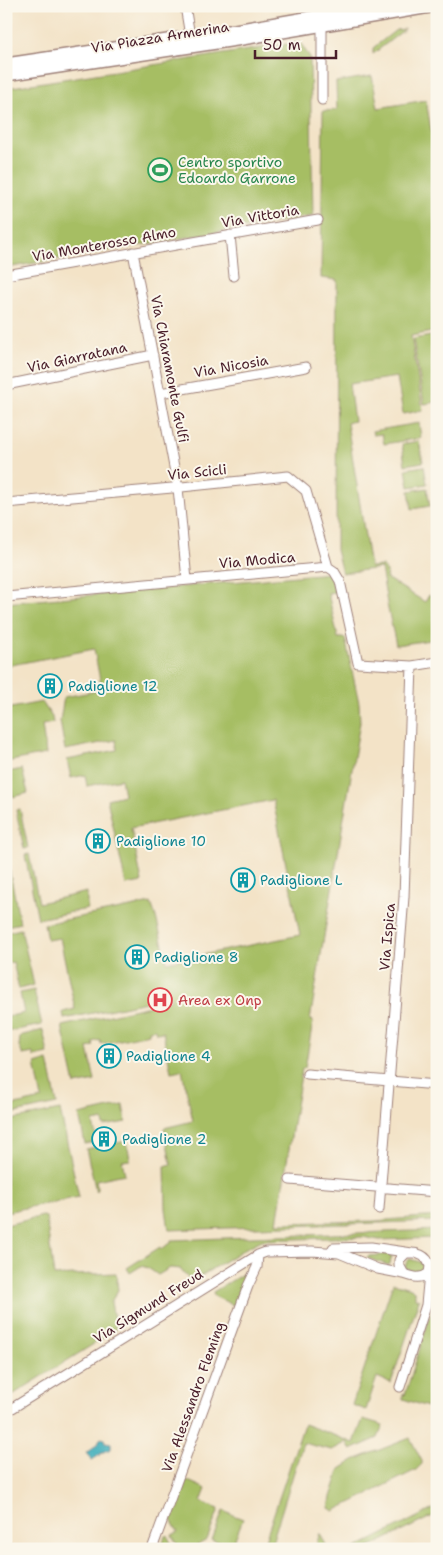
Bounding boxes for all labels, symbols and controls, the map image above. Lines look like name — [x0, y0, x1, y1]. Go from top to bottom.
street label: Via Piazza Armerina — [90, 17, 231, 57]
scale bar — [255, 28, 337, 60]
text: 50 m — [263, 35, 301, 55]
place label: Centro sportivo Edoardo Garrone — [178, 153, 296, 187]
sports icon: Centro sportivo Edoardo Garrone — [147, 157, 173, 183]
street label: Via Vittoria — [220, 200, 300, 232]
street label: Via Monterosso Almo — [31, 222, 177, 266]
street label: Via Chiaramonte Gulfi — [147, 294, 193, 444]
street label: Via Giarratana — [25, 338, 129, 376]
street label: Via Nicosia — [192, 351, 270, 381]
street label: Via Scicli — [166, 460, 228, 484]
street label: Via Modica — [218, 548, 296, 572]
building icon: Padiglione 12 — [37, 673, 63, 699]
place label: Padiglione 12 — [68, 677, 158, 695]
building icon: Padiglione 10 — [85, 828, 111, 854]
place label: Padiglione 10 — [116, 832, 206, 850]
building icon: Padiglione L — [230, 867, 256, 893]
place label: Padiglione L — [260, 871, 343, 889]
street label: Via Ispica — [375, 902, 399, 972]
building icon: Padiglione 8 — [124, 944, 150, 970]
place label: Padiglione 8 — [154, 948, 238, 966]
hospital icon: Area ex Onp — [147, 987, 173, 1013]
place label: Area ex Onp — [178, 991, 262, 1009]
building icon: Padiglione 4 — [96, 1043, 122, 1069]
place label: Padiglione 4 — [126, 1047, 211, 1065]
building icon: Padiglione 2 — [91, 1126, 117, 1152]
place label: Padiglione 2 — [122, 1130, 206, 1148]
street label: Via Sigmund Freud — [90, 1265, 207, 1347]
street label: Via Alessandro Fleming — [157, 1319, 229, 1475]

